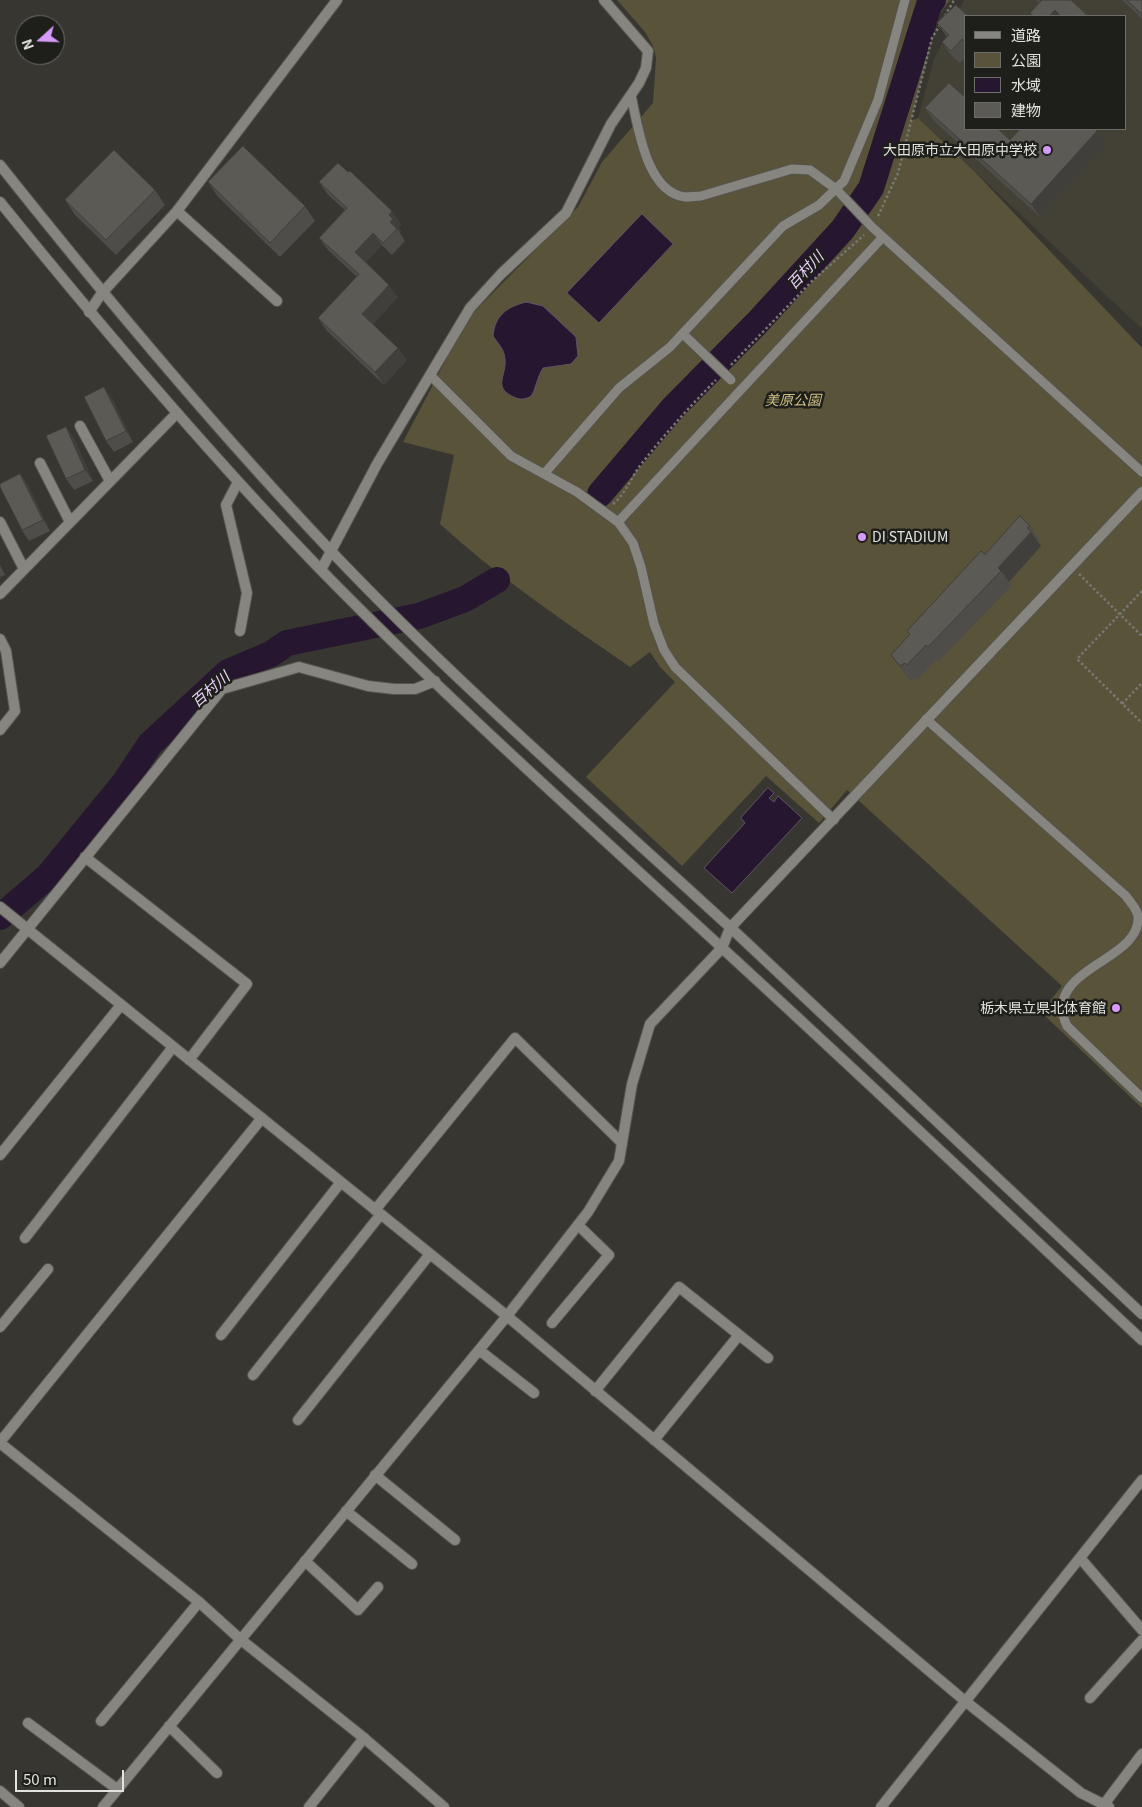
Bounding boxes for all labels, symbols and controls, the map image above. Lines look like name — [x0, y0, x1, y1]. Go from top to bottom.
north arrow — [15, 15, 65, 65]
legend — [964, 15, 1127, 130]
text: 道路 — [1011, 24, 1041, 45]
text: N — [16, 36, 38, 53]
text: 公園 — [1011, 49, 1041, 70]
text: 水域 — [1011, 74, 1041, 95]
text: 建物 — [1011, 99, 1041, 120]
place label: 大田原市立大田原中学校 — [883, 142, 1037, 158]
marker: 大田原市立大田原中学校 — [1041, 144, 1053, 156]
water label: 百村川 — [783, 247, 827, 293]
park label: 美原公園 — [765, 392, 821, 408]
place label: DI STADIUM — [872, 529, 948, 545]
marker: DI STADIUM — [856, 531, 868, 543]
water label: 百村川 — [187, 667, 233, 711]
place label: 栃木県立県北体育館 — [980, 1000, 1106, 1016]
marker: 栃木県立県北体育館 — [1110, 1002, 1122, 1014]
scale bar — [18, 1760, 126, 1792]
text: 50 m — [23, 1768, 57, 1789]

